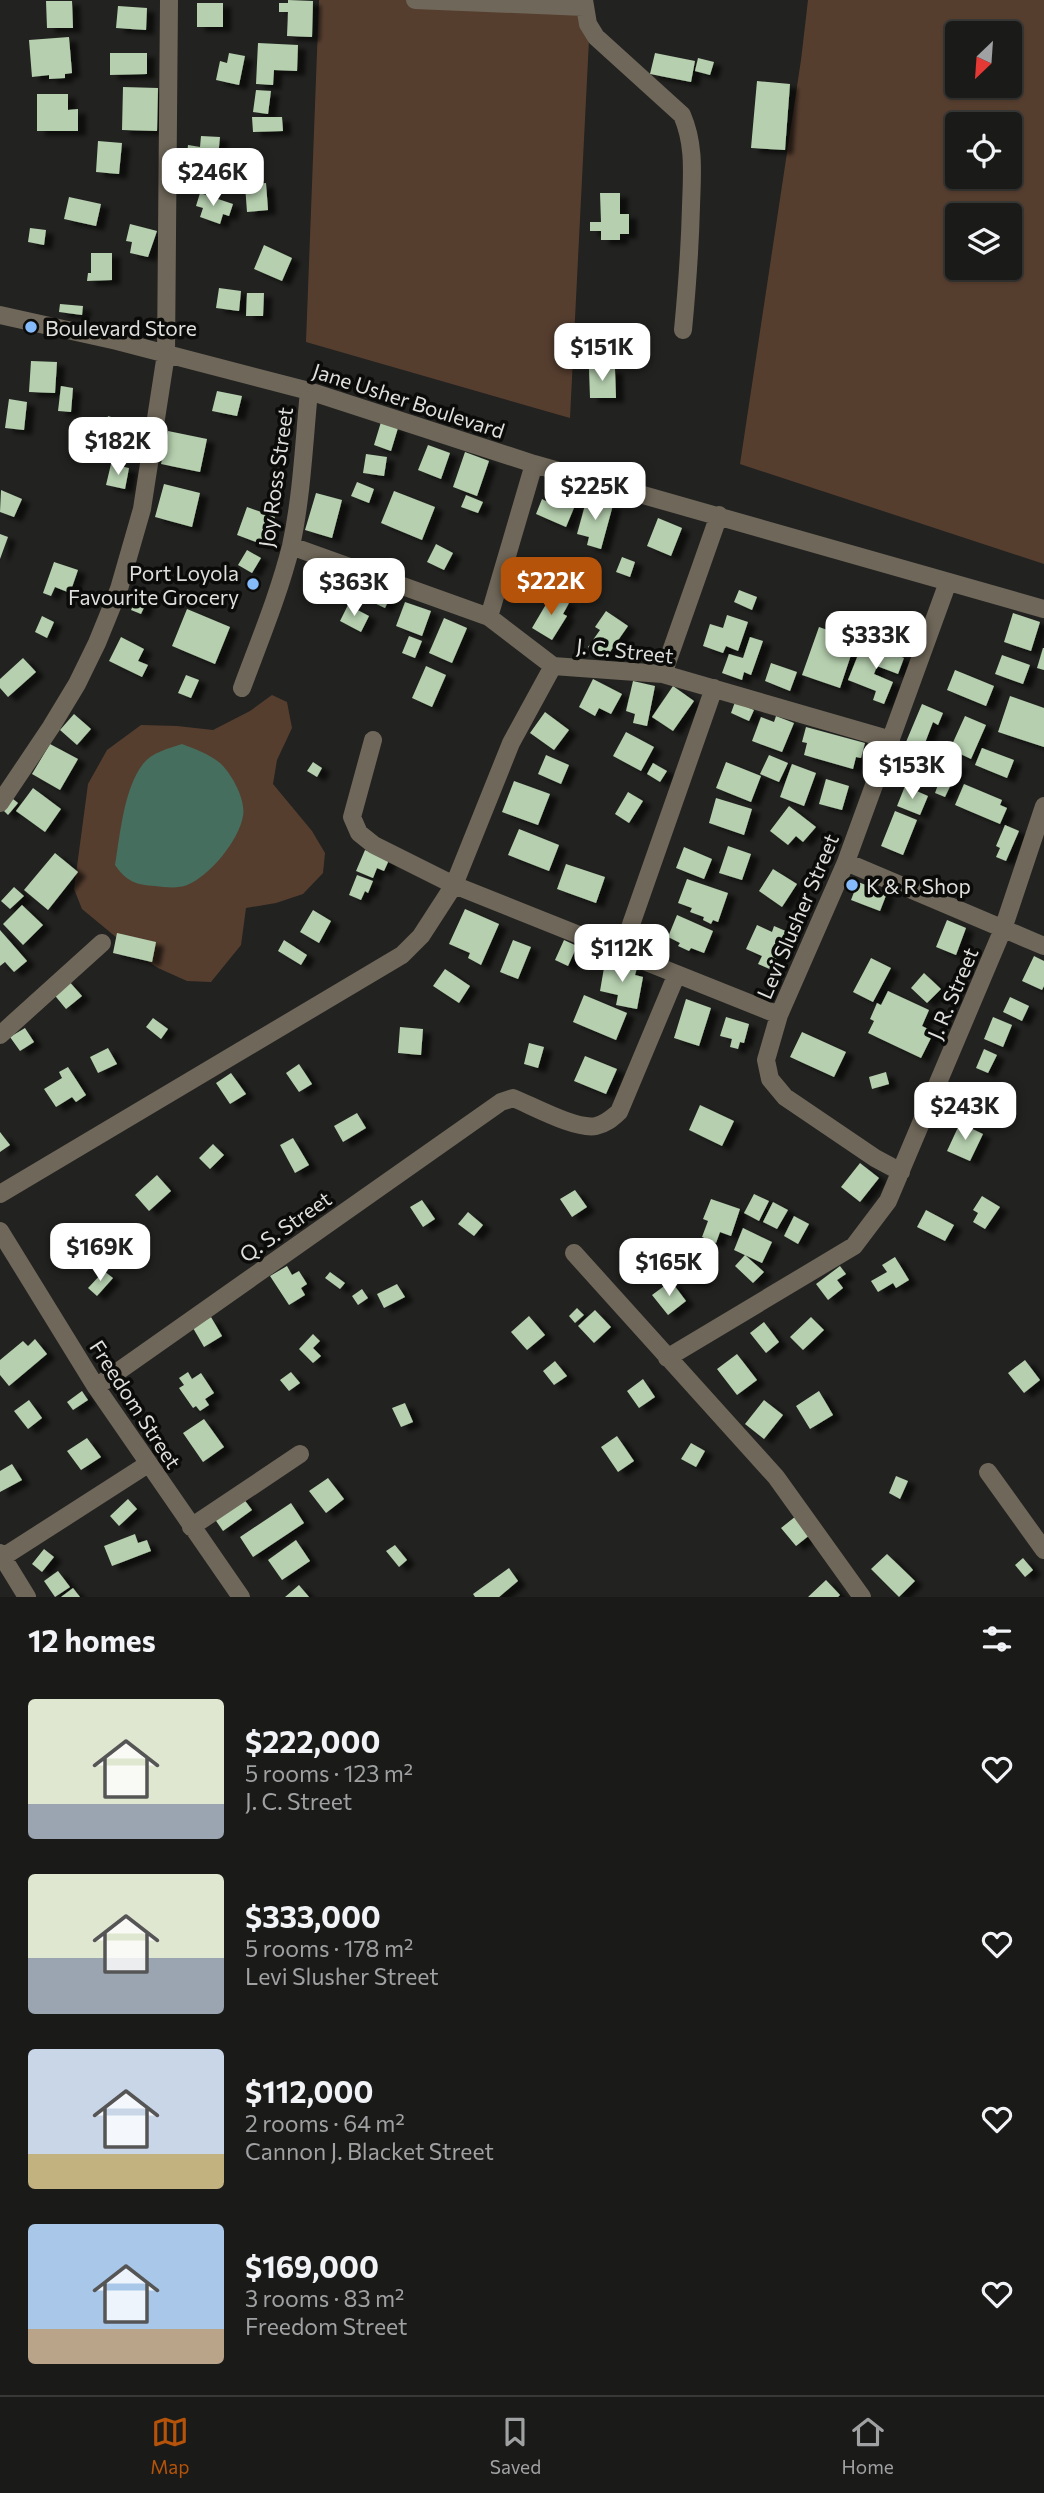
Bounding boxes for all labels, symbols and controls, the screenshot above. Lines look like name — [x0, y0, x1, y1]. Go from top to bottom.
north arrow — [945, 21, 1022, 98]
map controls — [945, 21, 1022, 280]
button: locate — [945, 112, 1022, 189]
pin: $246K — [164, 148, 262, 208]
text: $246K — [178, 157, 248, 185]
button: layers — [945, 203, 1022, 280]
place label: Boulevard Store — [45, 315, 197, 340]
marker: Boulevard Store — [23, 319, 39, 335]
pin: $151K — [553, 324, 651, 383]
text: $151K — [570, 332, 634, 360]
street label: Jane Usher Boulevard — [310, 357, 508, 443]
street label: Joy Ross Street — [253, 405, 297, 549]
pin: $182K — [69, 418, 167, 477]
text: $182K — [85, 426, 151, 454]
pin: $225K — [546, 462, 644, 522]
text: $225K — [561, 471, 629, 499]
pin: $363K — [305, 558, 403, 618]
pin: $222K — [502, 558, 600, 617]
place label: Port Loyola Favourite Grocery — [68, 560, 239, 609]
text: $222K — [517, 566, 585, 594]
text: $363K — [319, 567, 389, 595]
marker: Port Loyola Favourite Grocery — [245, 576, 261, 592]
pin: $333K — [827, 612, 925, 671]
text: $333K — [841, 620, 911, 648]
street label: J. C. Street — [575, 632, 675, 668]
pin: $153K — [863, 742, 961, 801]
text: $153K — [879, 750, 945, 778]
street label: Levi Slusher Street — [751, 830, 843, 1002]
place label: K & R Shop — [866, 873, 971, 898]
marker: K & R Shop — [844, 877, 860, 893]
pin: $112K — [573, 925, 671, 984]
text: $112K — [590, 933, 654, 961]
street label: J. R. Street — [921, 943, 983, 1043]
pin: $243K — [916, 1082, 1014, 1142]
text: $243K — [930, 1091, 1000, 1119]
street label: Q. S. Street — [234, 1185, 336, 1267]
pin: $169K — [51, 1224, 149, 1283]
text: $169K — [66, 1232, 134, 1260]
pin: $165K — [620, 1238, 718, 1298]
text: $165K — [635, 1247, 703, 1275]
street label: Freedom Street — [85, 1335, 187, 1473]
icon: filters — [978, 1620, 1016, 1658]
text: 12 homes — [28, 1621, 156, 1658]
text: $222,000 — [245, 1722, 380, 1759]
icon: home — [84, 1727, 168, 1811]
icon: heart — [978, 1750, 1016, 1788]
text: 5 rooms · 123 m² — [245, 1759, 413, 1787]
text: J. C. Street — [245, 1787, 352, 1815]
text: $333,000 — [245, 1897, 381, 1934]
icon: home — [84, 1902, 168, 1986]
icon: heart — [978, 1925, 1016, 1963]
text: 5 rooms · 178 m² — [245, 1934, 413, 1962]
text: Levi Slusher Street — [245, 1962, 439, 1990]
text: $112,000 — [245, 2072, 373, 2109]
icon: home — [84, 2077, 168, 2161]
icon: heart — [978, 2100, 1016, 2138]
text: 2 rooms · 64 m² — [245, 2109, 405, 2137]
text: Cannon J. Blacket Street — [245, 2137, 494, 2165]
text: $169,000 — [245, 2247, 379, 2284]
icon: home — [84, 2252, 168, 2336]
icon: heart — [978, 2275, 1016, 2313]
text: 3 rooms · 83 m² — [245, 2284, 404, 2312]
text: Freedom Street — [245, 2312, 407, 2340]
tab: Map — [150, 2413, 189, 2478]
tab: Saved — [490, 2413, 541, 2478]
tab: Home — [842, 2413, 894, 2478]

